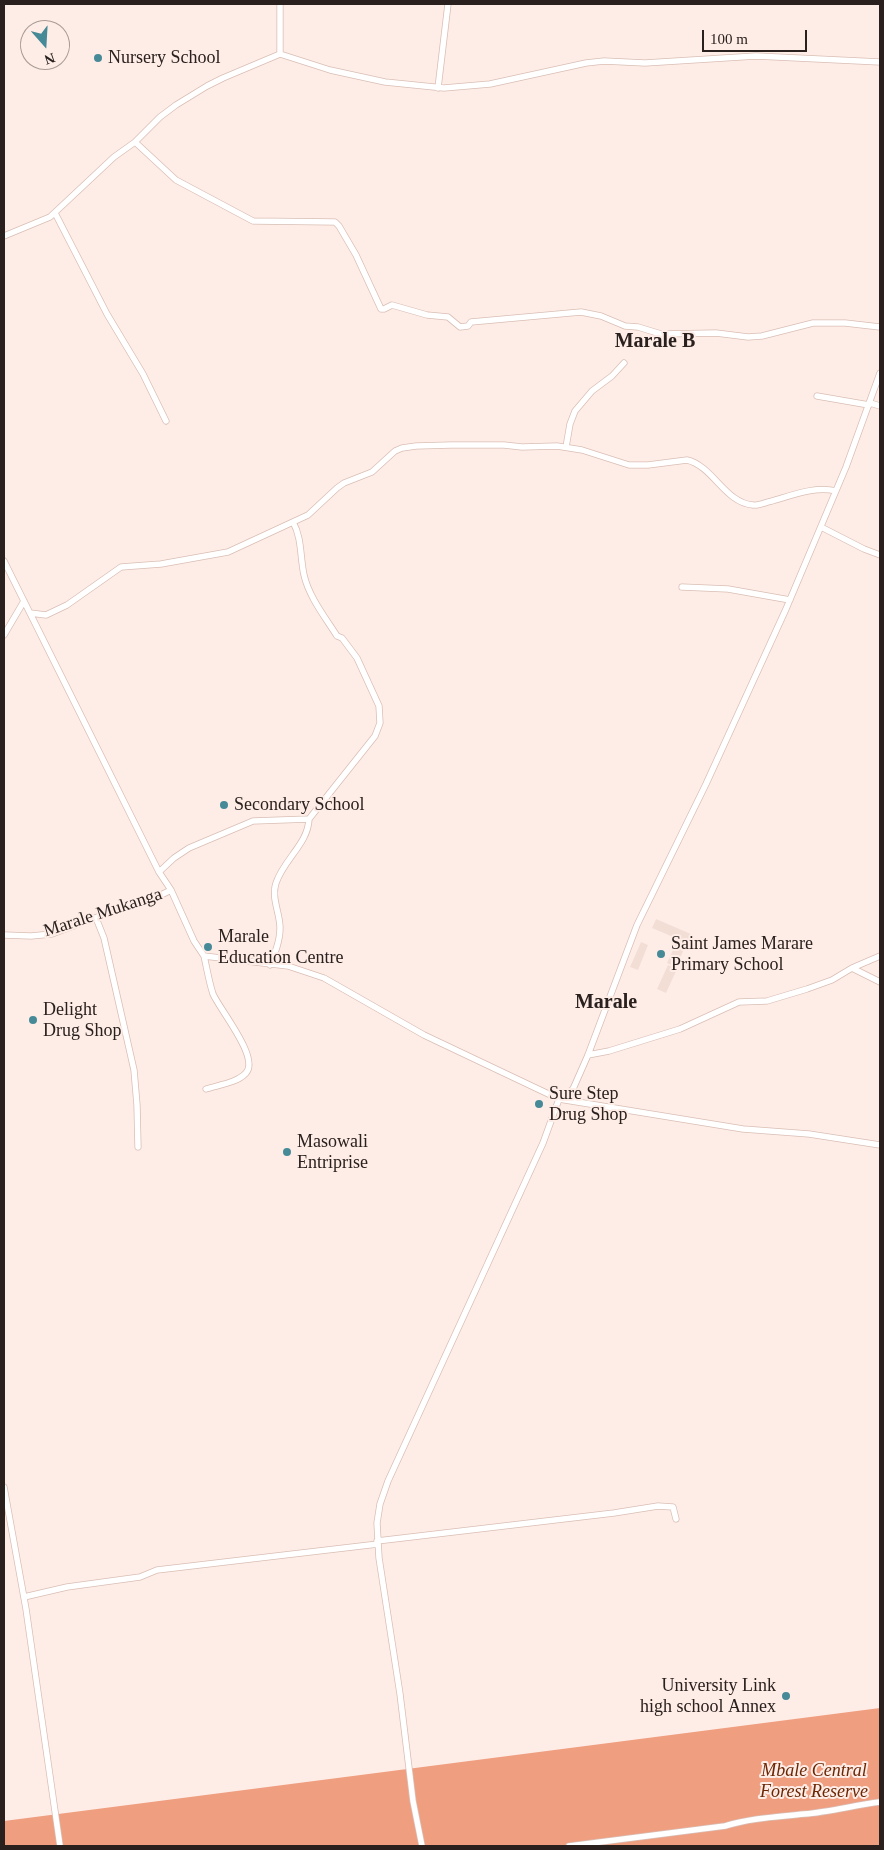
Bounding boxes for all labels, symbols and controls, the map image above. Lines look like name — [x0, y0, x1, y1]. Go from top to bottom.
north arrow — [20, 20, 70, 70]
scale bar — [704, 20, 809, 52]
text: 100 m — [710, 31, 748, 47]
place label: Nursery School — [108, 47, 220, 69]
text: N — [42, 50, 57, 67]
marker: Nursery School — [92, 52, 104, 64]
district label: Marale B — [615, 330, 695, 354]
place label: Secondary School — [234, 794, 364, 816]
marker: Secondary School — [218, 799, 230, 811]
street label: Marale Mukanga — [41, 884, 165, 942]
place label: Marale Education Centre — [218, 926, 343, 969]
place label: Saint James Marare Primary School — [671, 933, 813, 976]
marker: Marale Education Centre — [202, 941, 214, 953]
marker: Saint James Marare Primary School — [655, 948, 667, 960]
district label: Marale — [575, 991, 637, 1015]
place label: Delight Drug Shop — [43, 999, 122, 1042]
marker: Delight Drug Shop — [27, 1014, 39, 1026]
place label: Sure Step Drug Shop — [549, 1083, 628, 1126]
marker: Sure Step Drug Shop — [533, 1098, 545, 1110]
place label: Masowali Entriprise — [297, 1131, 368, 1174]
marker: Masowali Entriprise — [281, 1146, 293, 1158]
place label: University Link high school Annex — [640, 1675, 776, 1718]
marker: University Link high school Annex — [780, 1690, 792, 1702]
park label: Mbale Central Forest Reserve — [760, 1760, 868, 1802]

